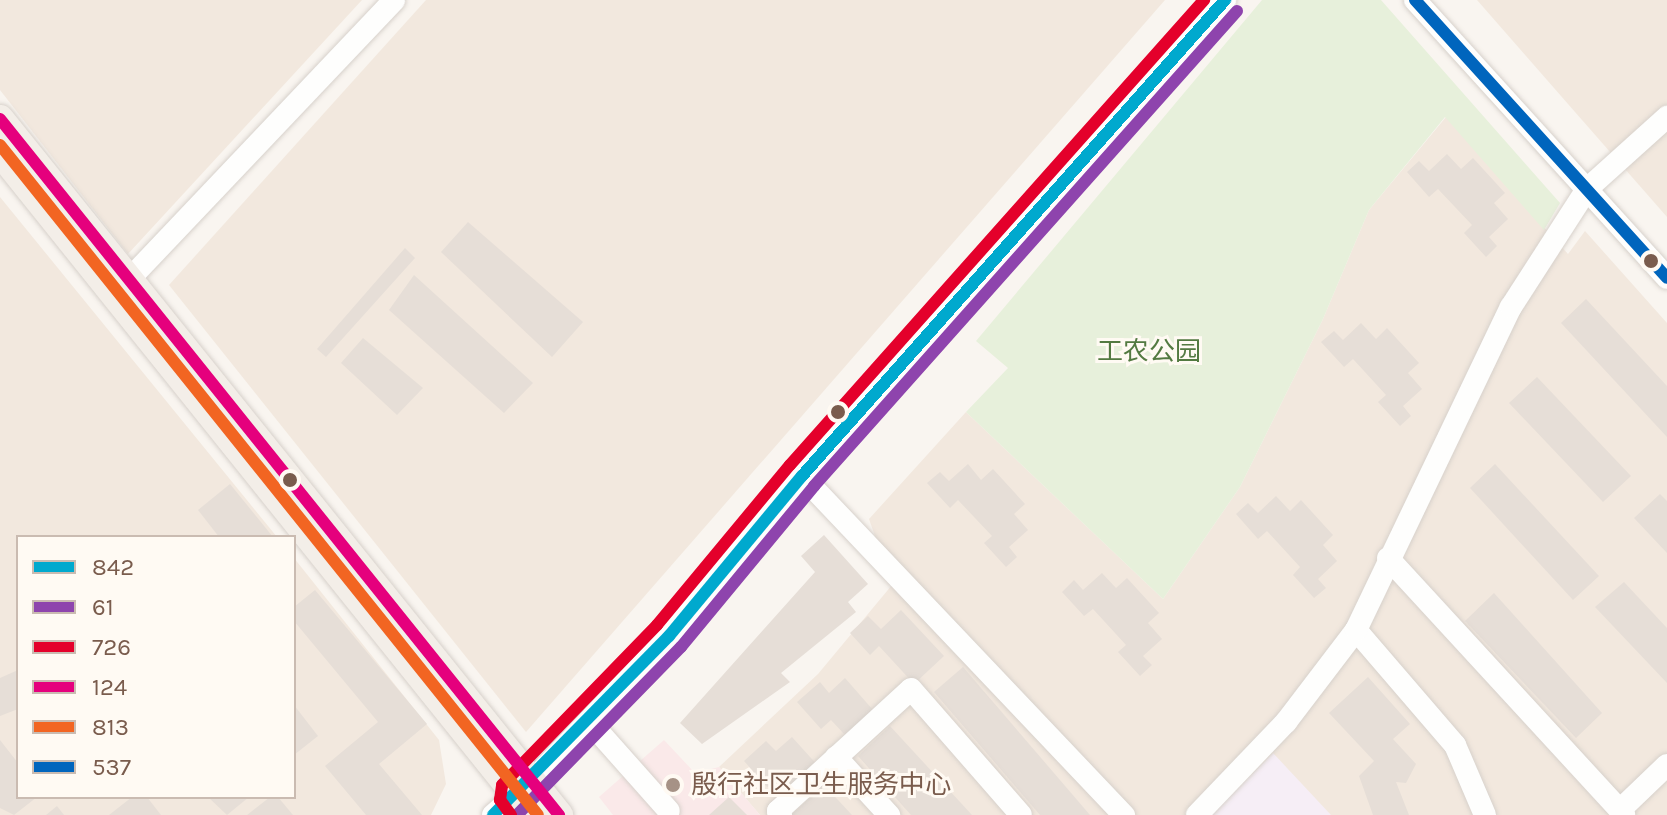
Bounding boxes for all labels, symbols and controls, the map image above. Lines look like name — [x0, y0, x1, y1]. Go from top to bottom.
unlabelled marker — [1643, 253, 1659, 269]
park label: 工农公园 — [1097, 336, 1201, 368]
unlabelled marker — [830, 404, 846, 420]
unlabelled marker — [282, 472, 298, 488]
legend — [16, 535, 296, 799]
text: 842 — [92, 553, 134, 581]
text: 61 — [92, 593, 114, 621]
text: 726 — [92, 633, 131, 661]
text: 124 — [92, 673, 127, 701]
text: 813 — [92, 713, 129, 741]
text: 537 — [92, 753, 131, 781]
place label: 殷行社区卫生服务中心 — [691, 769, 951, 801]
marker: 殷行社区卫生服务中心 — [662, 774, 684, 796]

